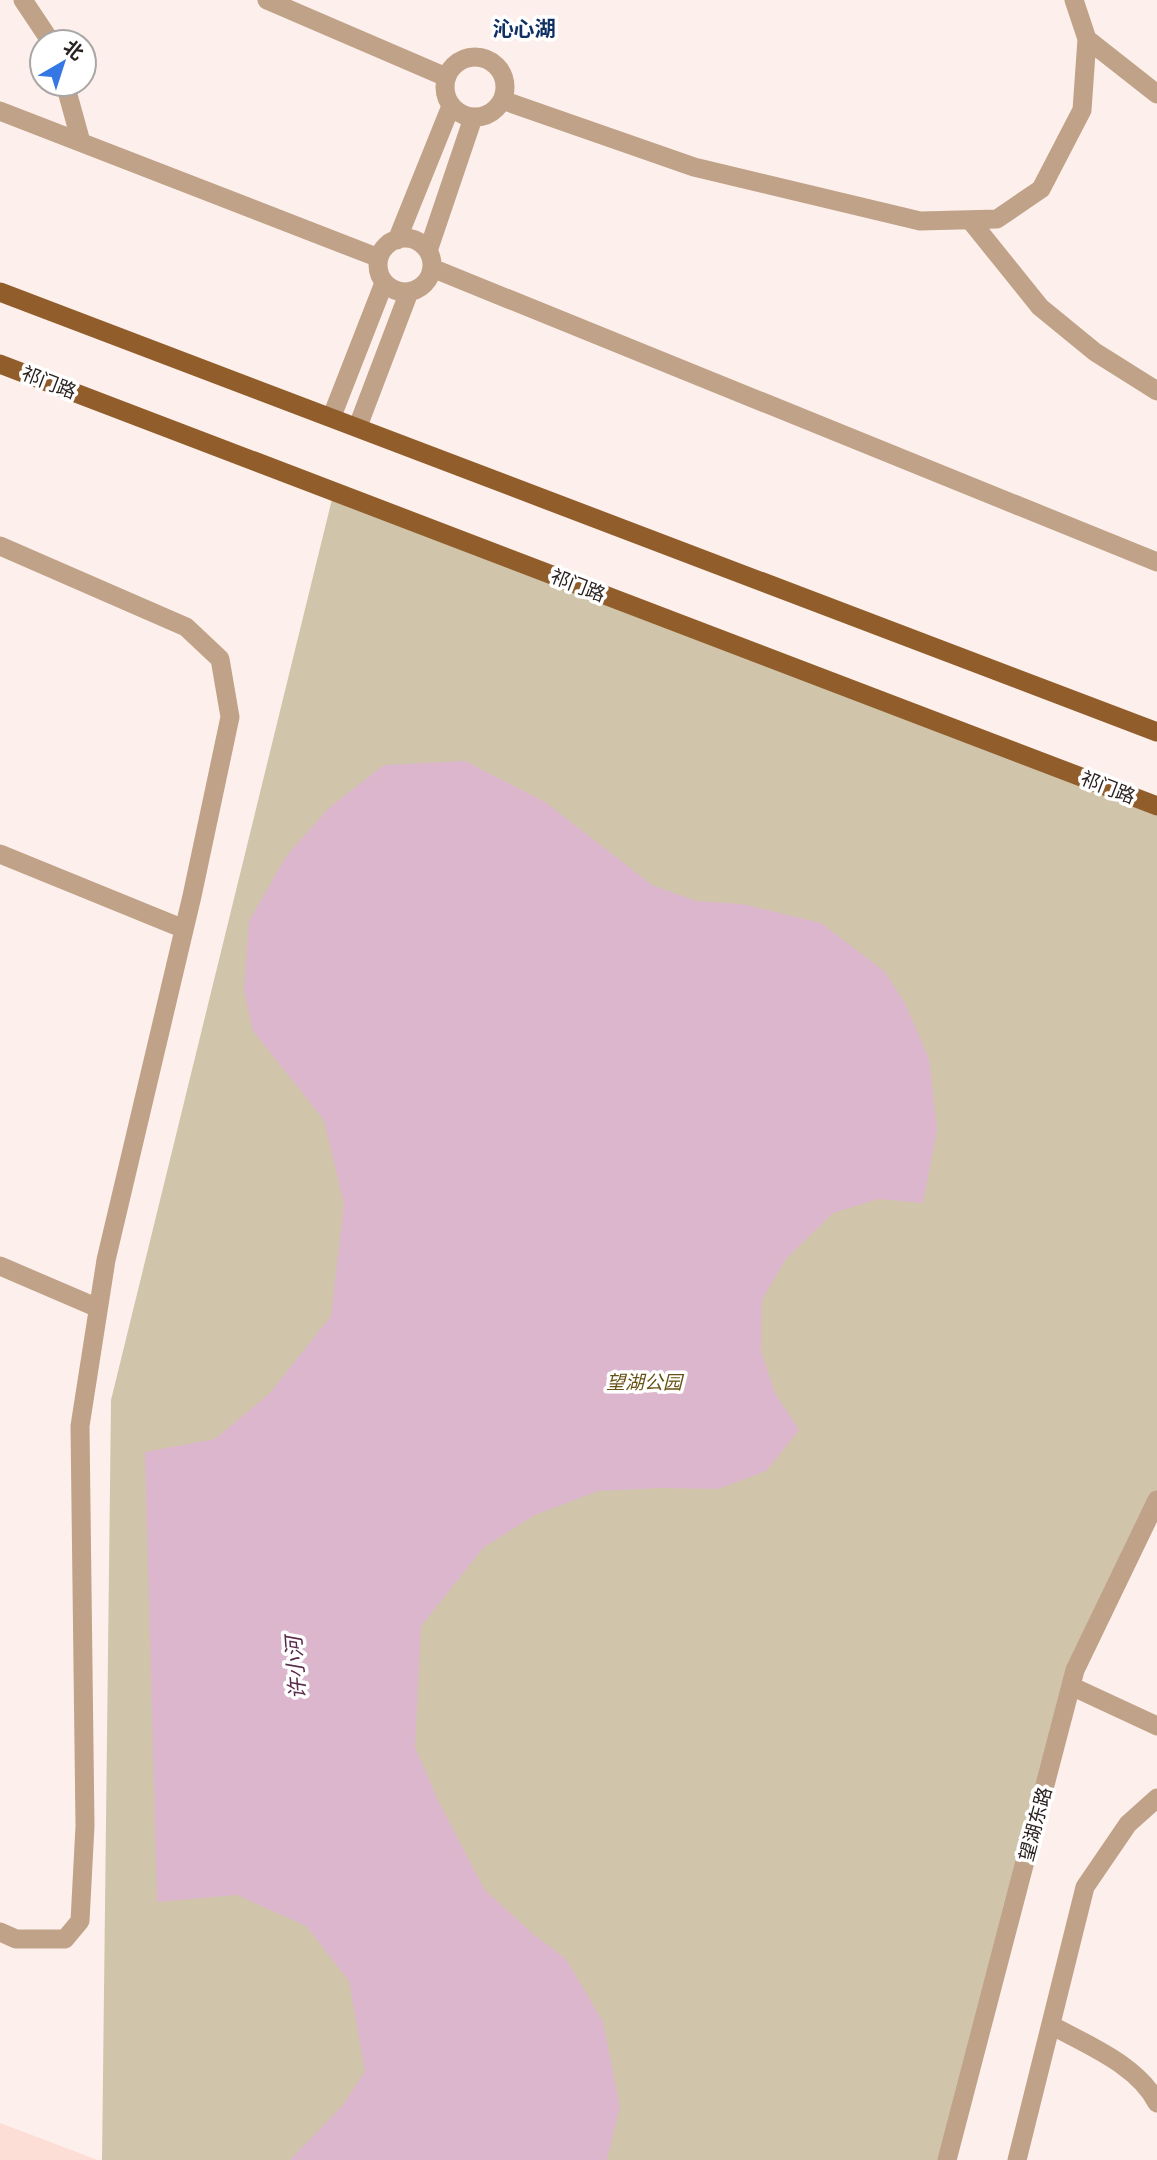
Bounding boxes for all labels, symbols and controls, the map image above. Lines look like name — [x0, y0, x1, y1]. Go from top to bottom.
district label: 沁心湖 — [493, 16, 556, 42]
north arrow — [28, 28, 98, 98]
text: 北 — [59, 35, 88, 65]
street label: 祁门路 — [18, 362, 80, 403]
street label: 祁门路 — [547, 565, 609, 606]
street label: 祁门路 — [1077, 767, 1139, 808]
park label: 望湖公园 — [606, 1371, 685, 1394]
water label: 许小河 — [281, 1632, 311, 1700]
street label: 望湖东路 — [1015, 1784, 1056, 1864]

